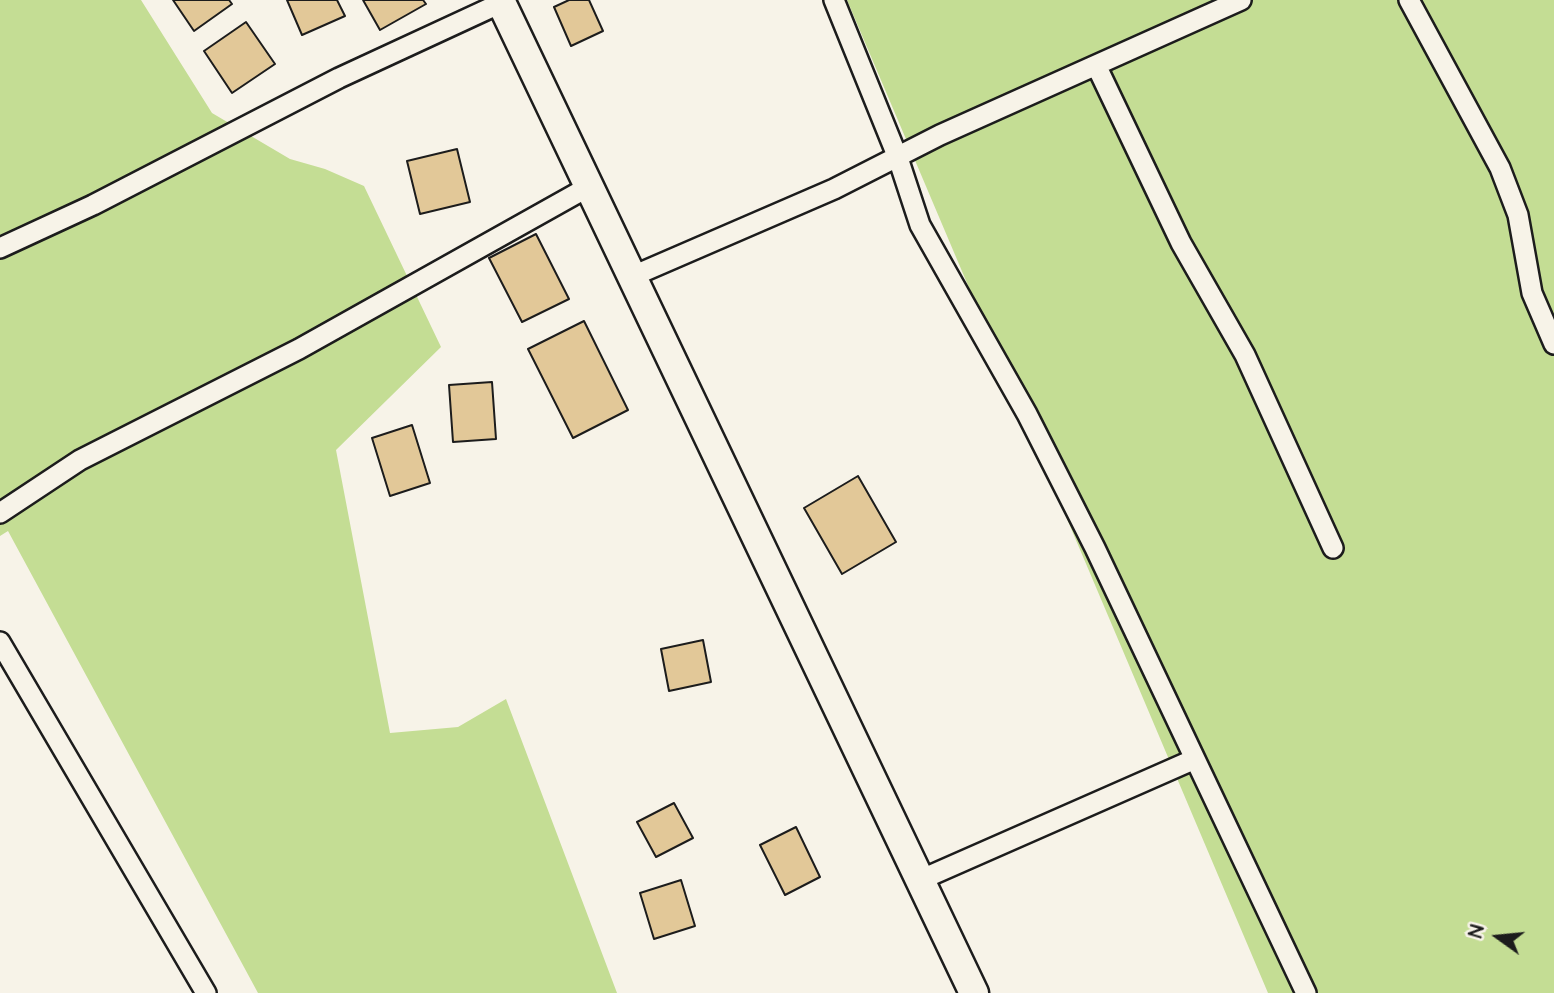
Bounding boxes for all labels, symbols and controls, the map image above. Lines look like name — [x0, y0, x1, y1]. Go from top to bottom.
north arrow — [1463, 902, 1533, 972]
text: N — [1463, 922, 1492, 941]

